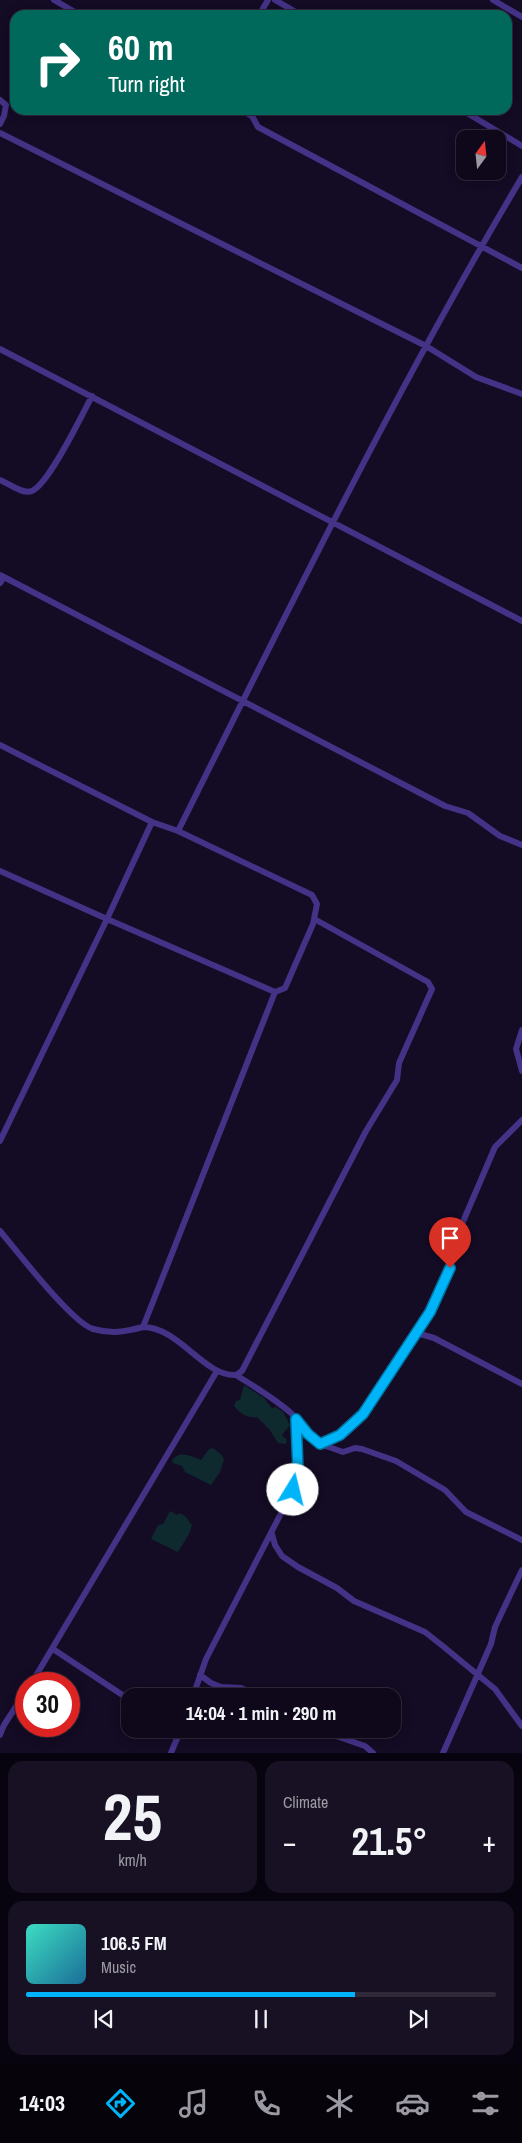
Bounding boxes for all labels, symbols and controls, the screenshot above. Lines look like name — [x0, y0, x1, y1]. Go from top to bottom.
text: 60 m — [108, 24, 173, 71]
icon: right — [25, 30, 90, 95]
text: Turn right — [108, 69, 185, 99]
north arrow — [456, 130, 506, 180]
map controls — [456, 130, 506, 180]
pin — [429, 1217, 471, 1268]
icon: arrive — [436, 1224, 464, 1252]
position arrow — [266, 1463, 318, 1515]
speed limit sign: 30 — [15, 1672, 80, 1737]
text: 14:04 · 1 min · 290 m — [186, 1700, 336, 1726]
text: 25 — [103, 1773, 162, 1860]
text: Climate — [283, 1791, 328, 1813]
text: 21.5° — [352, 1816, 427, 1867]
text: − — [283, 1823, 296, 1861]
text: + — [483, 1823, 496, 1861]
text: km/h — [118, 1849, 147, 1871]
text: 106.5 FM — [101, 1930, 167, 1956]
text: Music — [101, 1956, 136, 1978]
icon: previous — [90, 2005, 118, 2033]
icon: pause — [247, 2005, 275, 2033]
icon: next — [404, 2005, 432, 2033]
icon: directions — [103, 2086, 138, 2121]
icon: music — [176, 2086, 211, 2121]
icon: phone — [249, 2086, 284, 2121]
icon: climate — [322, 2086, 357, 2121]
icon: car — [395, 2086, 430, 2121]
icon: filters — [468, 2086, 503, 2121]
text: 14:03 — [19, 2088, 65, 2118]

